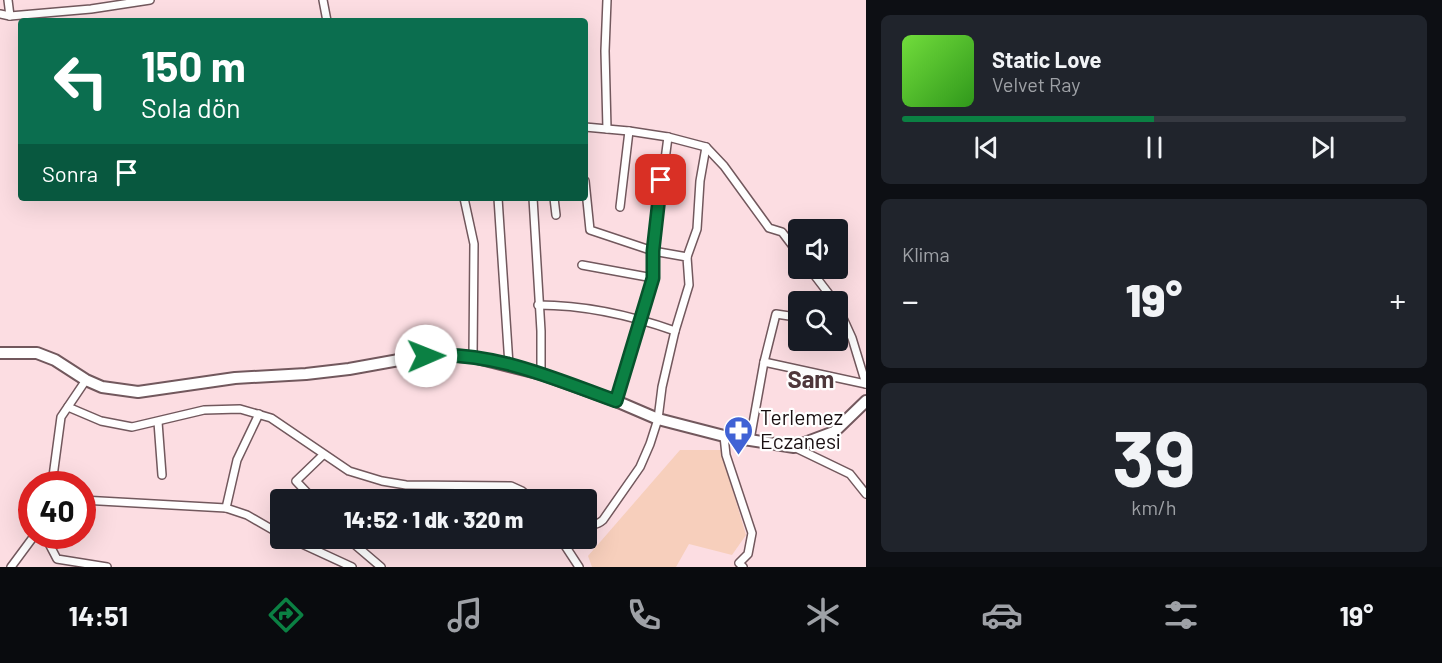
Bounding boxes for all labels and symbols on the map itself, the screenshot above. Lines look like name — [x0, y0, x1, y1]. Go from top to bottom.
pin — [635, 154, 686, 205]
position arrow — [394, 324, 458, 388]
district label: Sam — [788, 364, 834, 393]
place label: Terlemez Eczanesi — [760, 404, 843, 453]
pharmacy icon: Terlemez Eczanesi — [723, 414, 755, 456]
speed limit sign: 40 — [18, 471, 96, 549]

